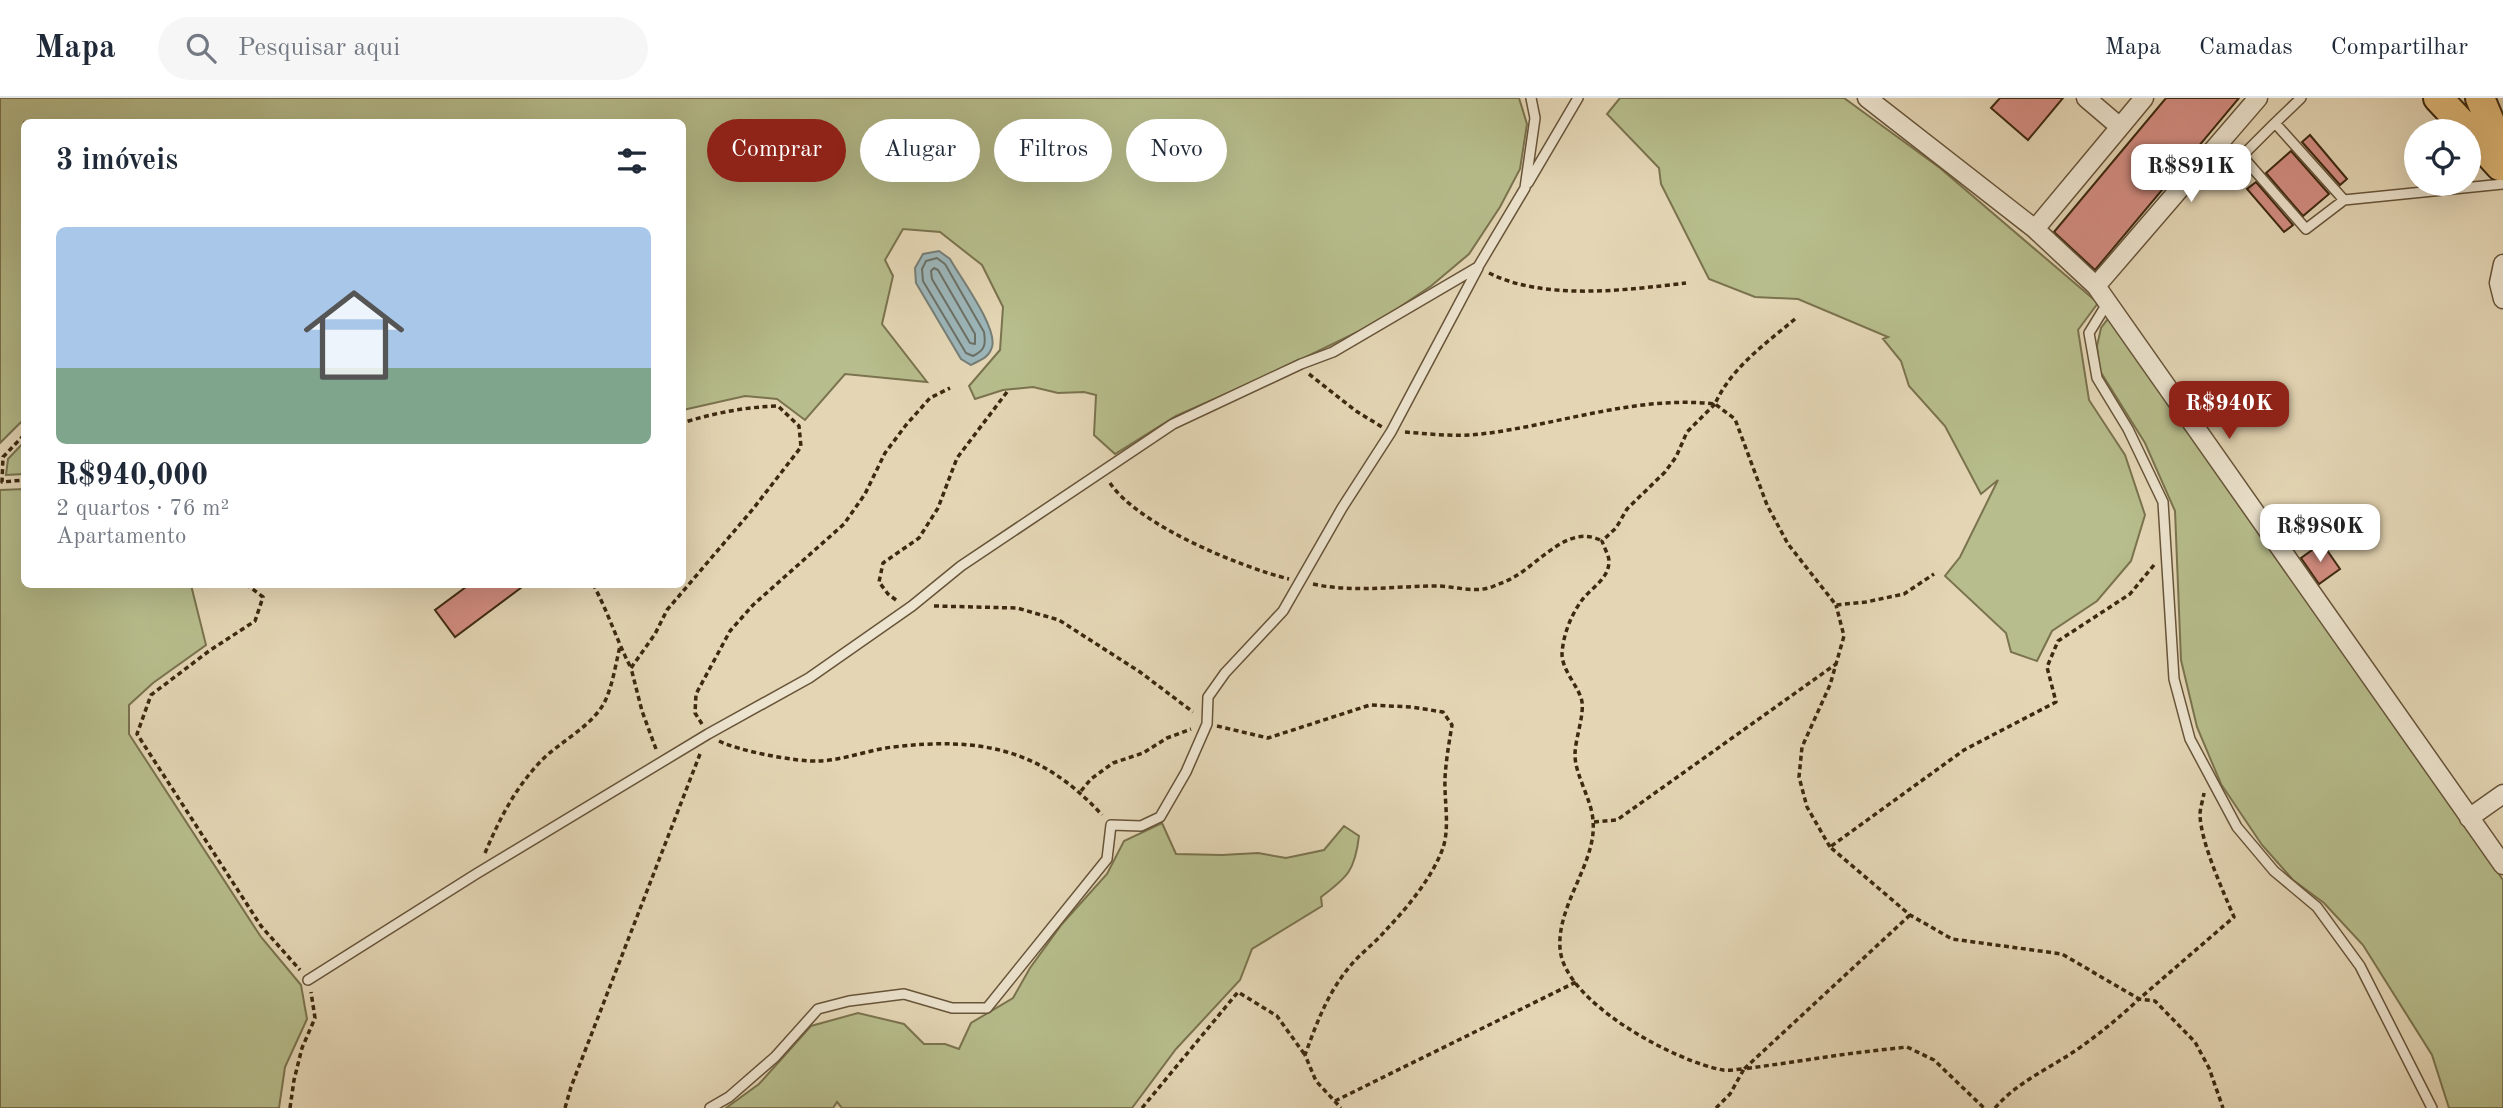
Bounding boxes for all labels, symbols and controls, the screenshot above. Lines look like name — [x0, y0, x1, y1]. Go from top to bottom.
search box — [158, 17, 648, 80]
icon: search — [182, 29, 220, 67]
text: Mapa — [35, 32, 116, 65]
text: Pesquisar aqui — [238, 35, 400, 61]
text: Mapa — [2105, 36, 2161, 60]
text: Camadas — [2199, 36, 2293, 60]
text: Compartilhar — [2331, 36, 2468, 60]
chip: Comprar — [707, 119, 846, 182]
chip: Alugar — [860, 119, 980, 182]
chip: Filtros — [994, 119, 1112, 182]
chip: Novo — [1126, 119, 1227, 182]
map controls — [2404, 119, 2481, 196]
button: locate — [2404, 119, 2481, 196]
icon: filters — [613, 142, 651, 180]
pin: R$891K — [2134, 144, 2248, 204]
text: 3 imóveis — [56, 146, 178, 176]
text: R$891K — [2147, 155, 2235, 178]
icon: home — [291, 272, 417, 398]
pin: R$940K — [2172, 382, 2286, 441]
text: R$940K — [2185, 392, 2273, 415]
text: R$940,000 — [56, 461, 208, 491]
text: 2 quartos · 76 m² — [56, 497, 229, 520]
pin: R$980K — [2263, 504, 2377, 564]
text: R$980K — [2276, 515, 2364, 538]
text: Apartamento — [56, 525, 186, 548]

